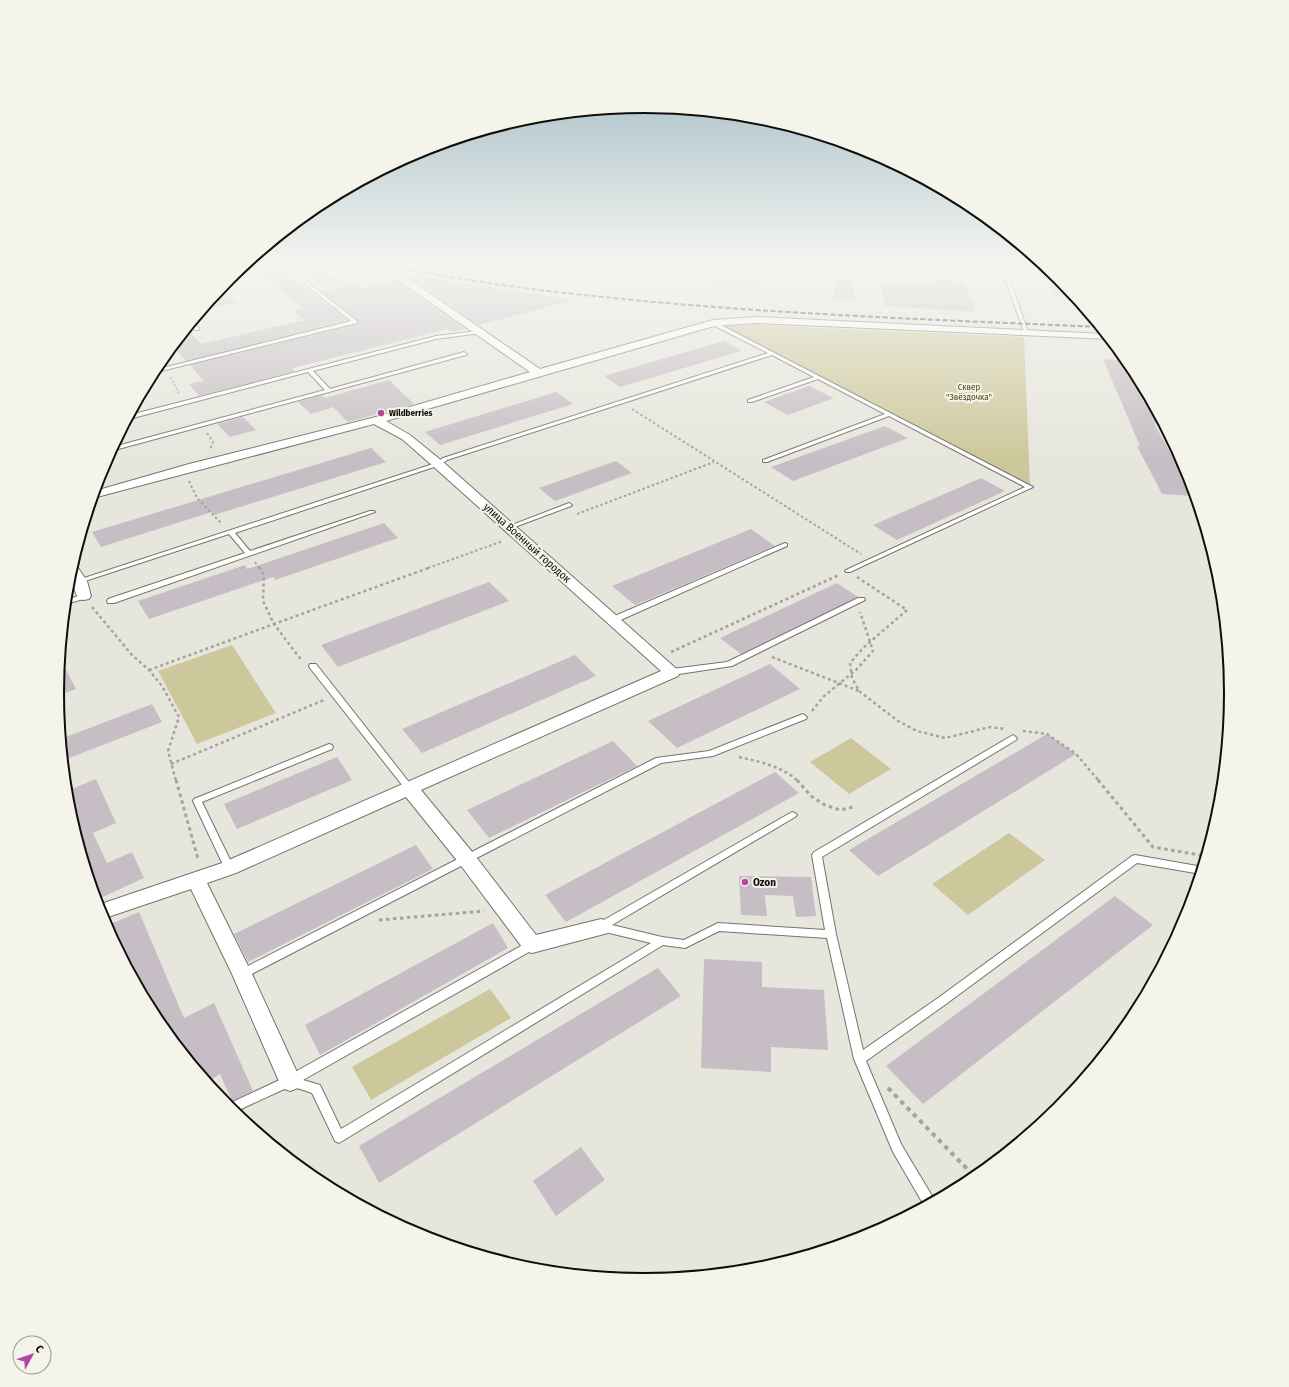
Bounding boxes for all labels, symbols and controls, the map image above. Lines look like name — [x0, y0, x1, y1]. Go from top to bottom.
park label: Сквер "Звёздочка" — [946, 382, 992, 402]
marker: Wildberries — [376, 408, 386, 418]
place label: Wildberries — [389, 408, 433, 418]
street label: улица Военный городок — [481, 500, 574, 586]
place label: Ozon — [753, 876, 776, 889]
marker: Ozon — [740, 877, 750, 887]
north arrow — [12, 1335, 52, 1375]
text: С — [32, 1343, 46, 1355]

